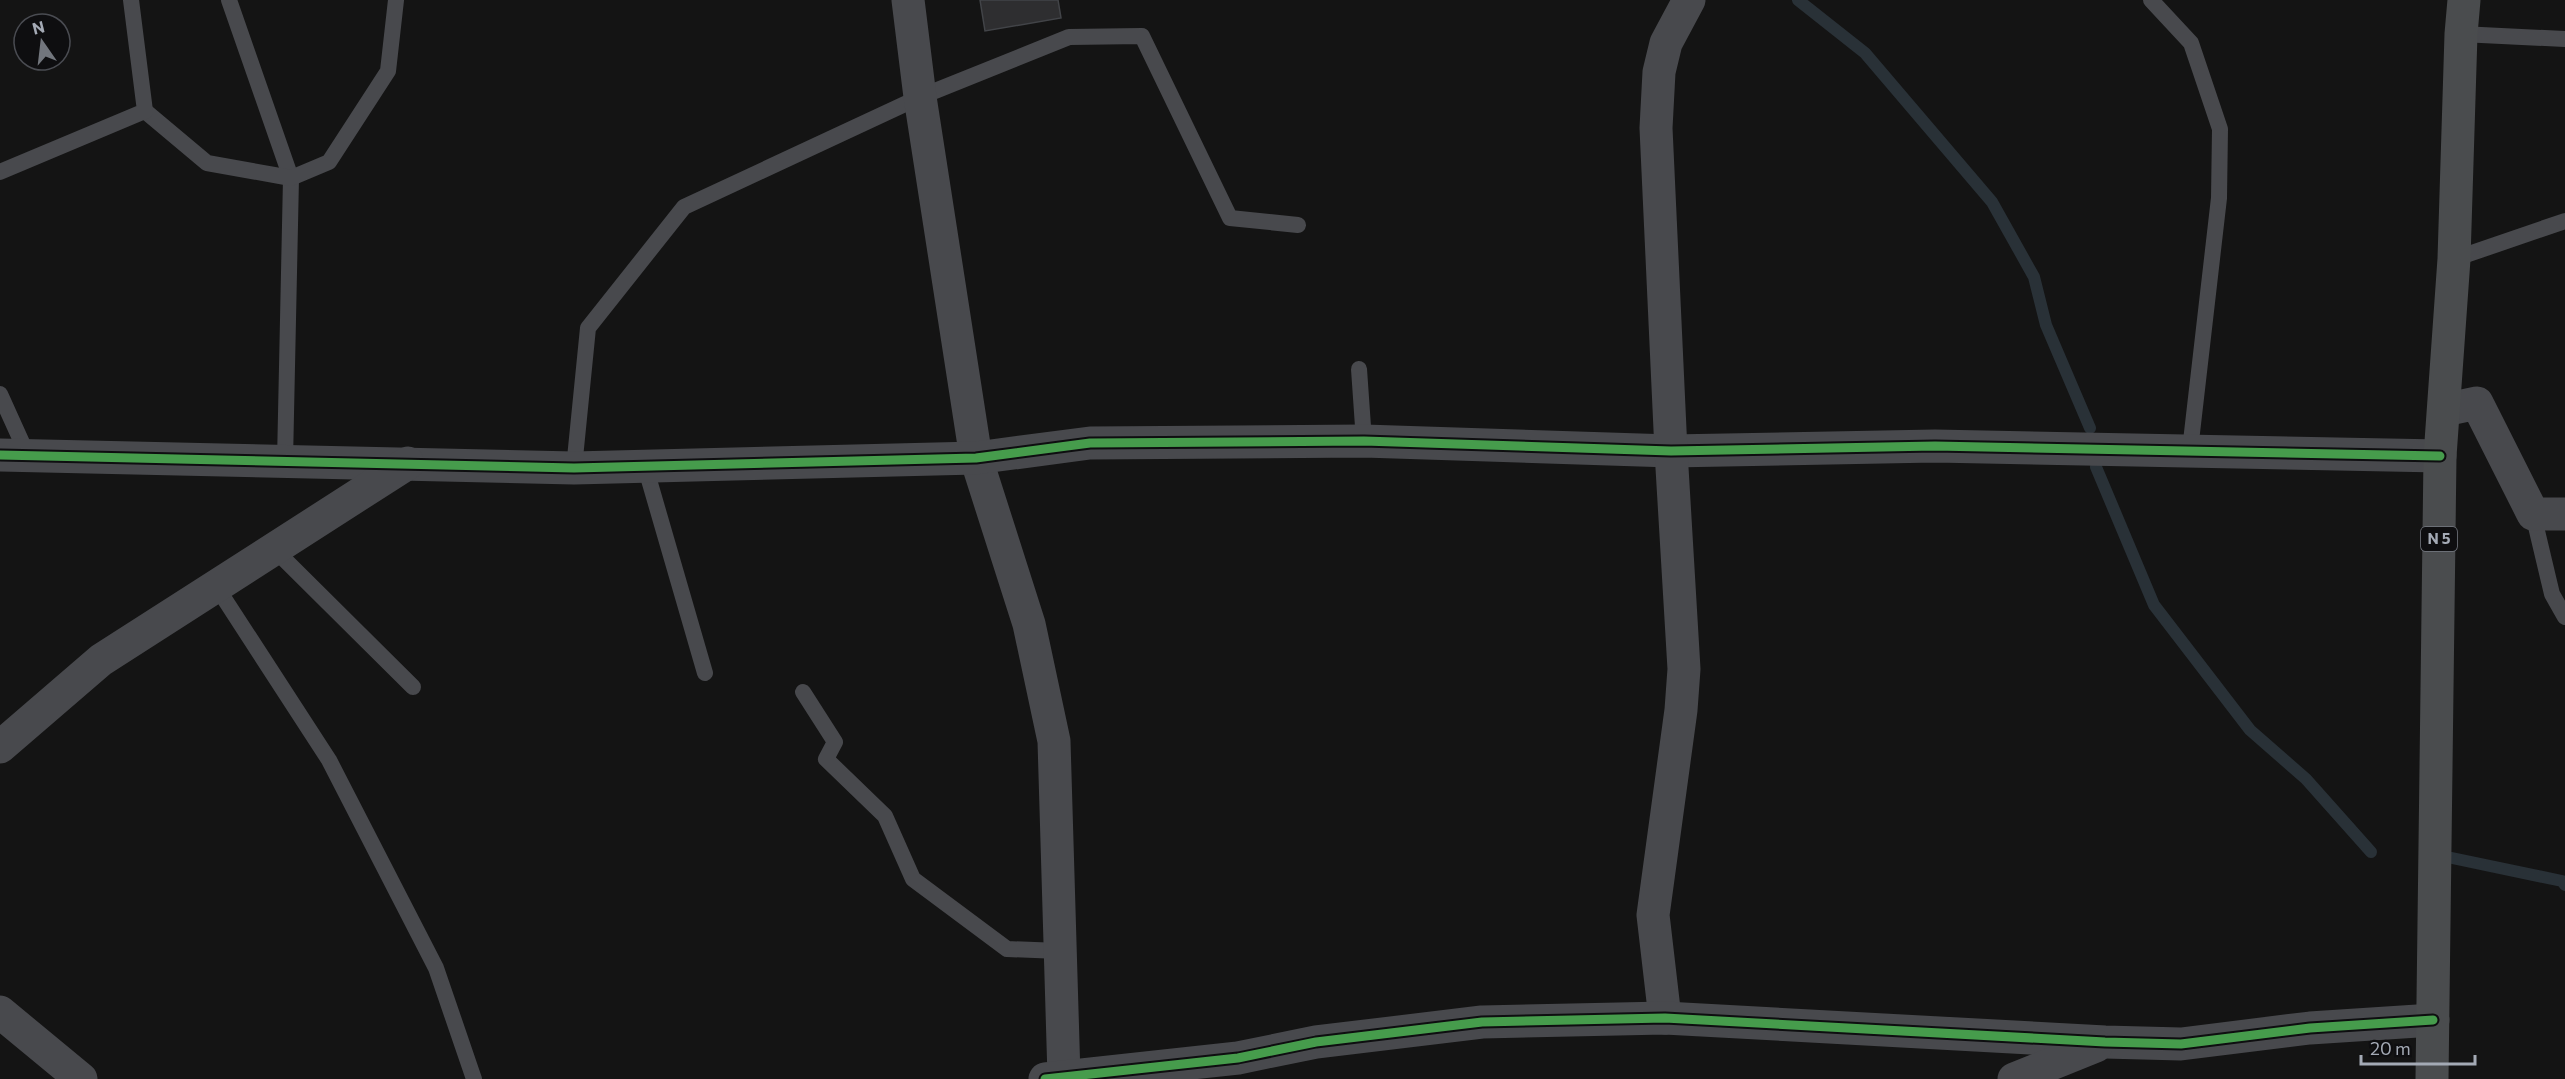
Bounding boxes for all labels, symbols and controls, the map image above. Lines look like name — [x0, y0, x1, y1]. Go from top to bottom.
north arrow — [12, 12, 72, 72]
text: N — [30, 16, 46, 38]
road number: N 5 — [2421, 527, 2457, 551]
scale bar — [2361, 1028, 2475, 1066]
text: 20 m — [2370, 1037, 2411, 1059]

